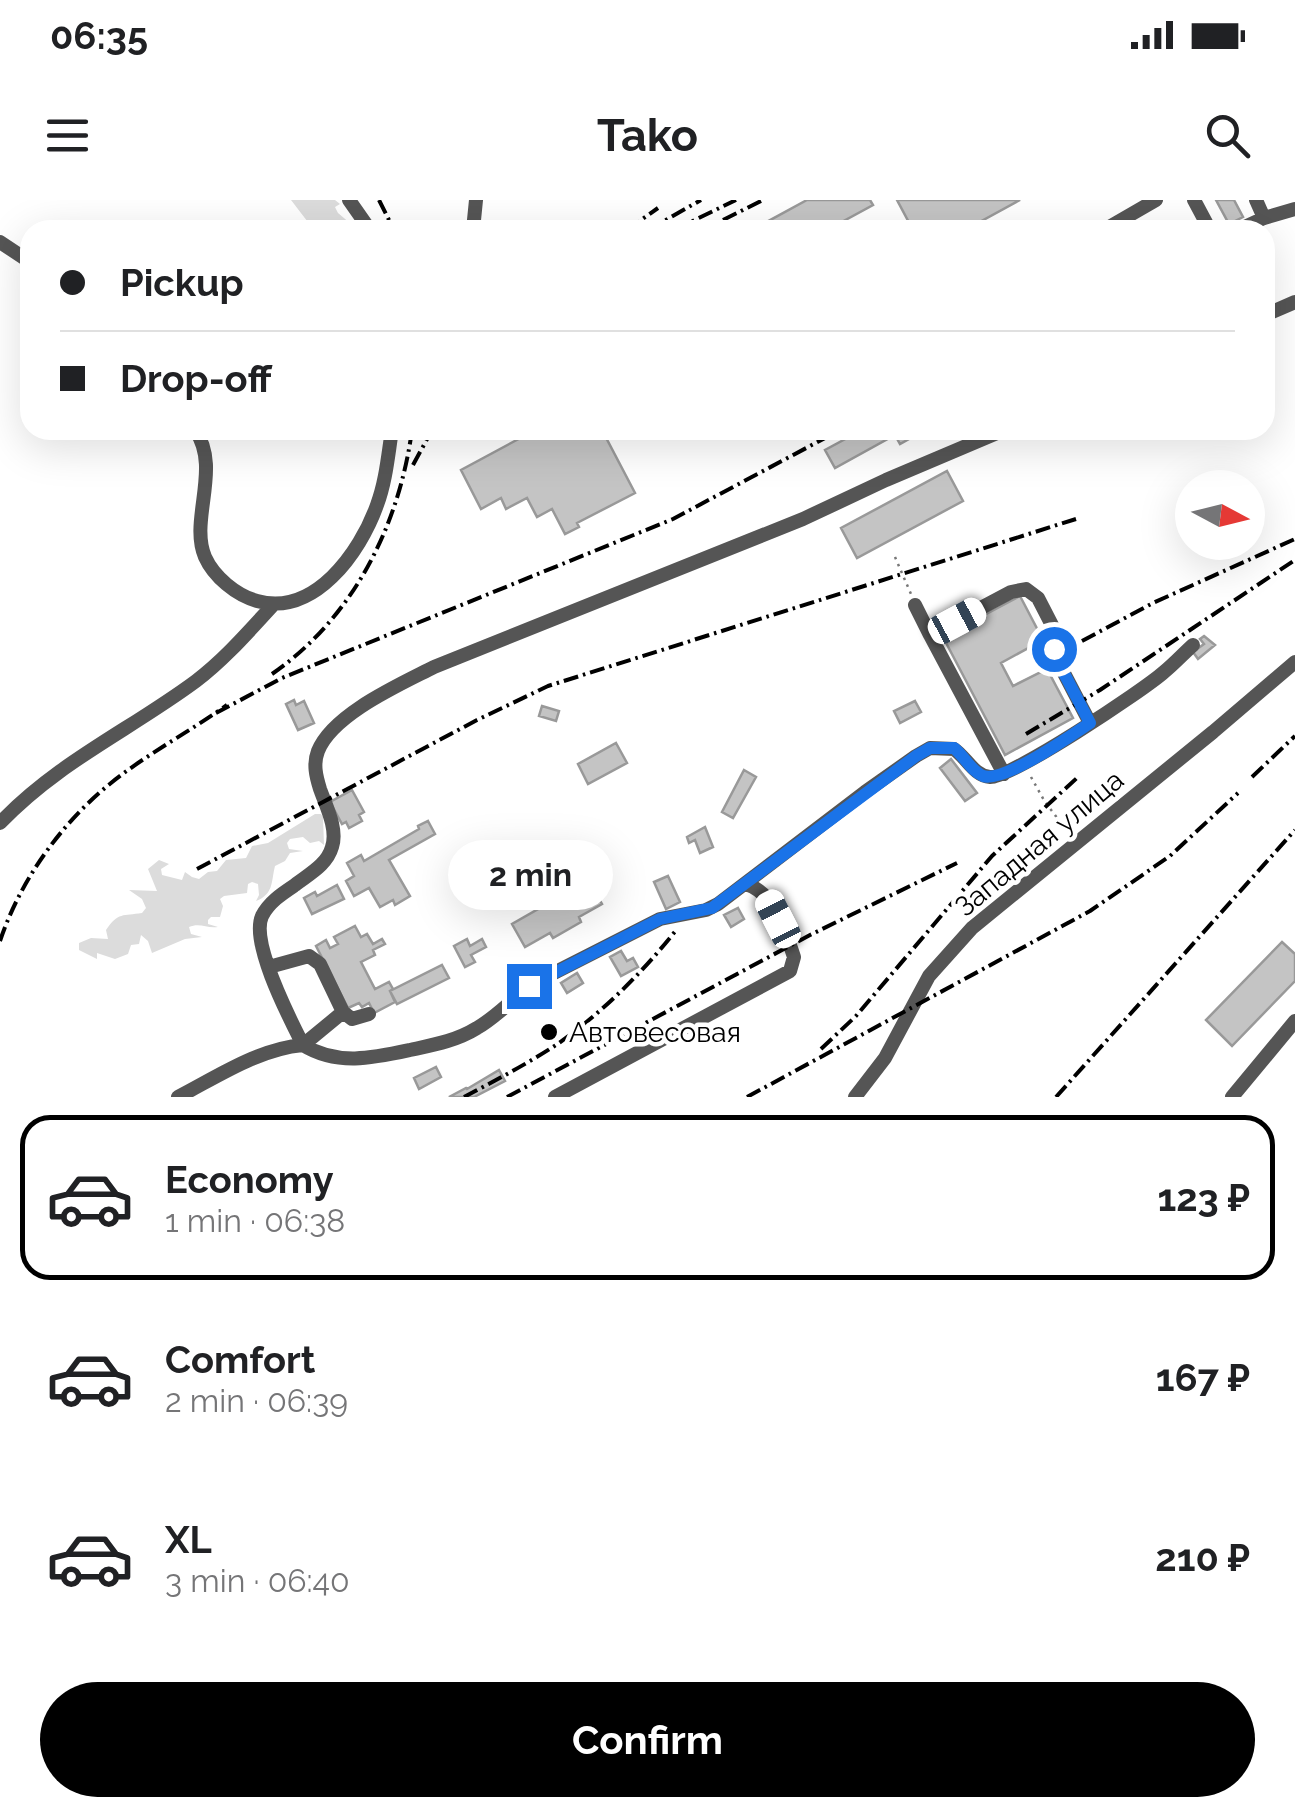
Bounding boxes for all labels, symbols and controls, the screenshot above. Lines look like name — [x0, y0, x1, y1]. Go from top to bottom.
text: 06:35 — [50, 13, 148, 58]
icon: menu — [40, 108, 95, 163]
icon: search — [1200, 108, 1255, 163]
text: Tako — [597, 109, 698, 162]
text: Pickup — [120, 260, 244, 305]
text: Drop-off — [120, 356, 272, 401]
north arrow — [1175, 470, 1265, 560]
map controls — [1175, 470, 1265, 560]
car — [923, 594, 991, 648]
route start — [1032, 627, 1077, 672]
street label: Западная улица — [948, 763, 1130, 923]
callout: 2 min — [446, 841, 612, 911]
text: 2 min — [489, 856, 572, 893]
car — [751, 885, 805, 953]
route end — [507, 964, 552, 1009]
place label: Автовесовая — [569, 1016, 741, 1049]
marker: Автовесовая — [538, 1021, 560, 1043]
icon: car — [45, 1153, 135, 1243]
text: Economy — [165, 1157, 334, 1202]
text: 123 ₽ — [1157, 1175, 1250, 1220]
text: 1 min · 06:38 — [165, 1202, 345, 1239]
icon: car — [45, 1333, 135, 1423]
text: Comfort — [165, 1337, 315, 1382]
text: 167 ₽ — [1156, 1355, 1250, 1400]
text: 2 min · 06:39 — [165, 1382, 348, 1419]
icon: car — [45, 1513, 135, 1603]
text: XL — [165, 1517, 212, 1562]
text: 210 ₽ — [1155, 1535, 1250, 1580]
text: 3 min · 06:40 — [165, 1562, 350, 1599]
button: Confirm — [40, 1682, 1255, 1797]

